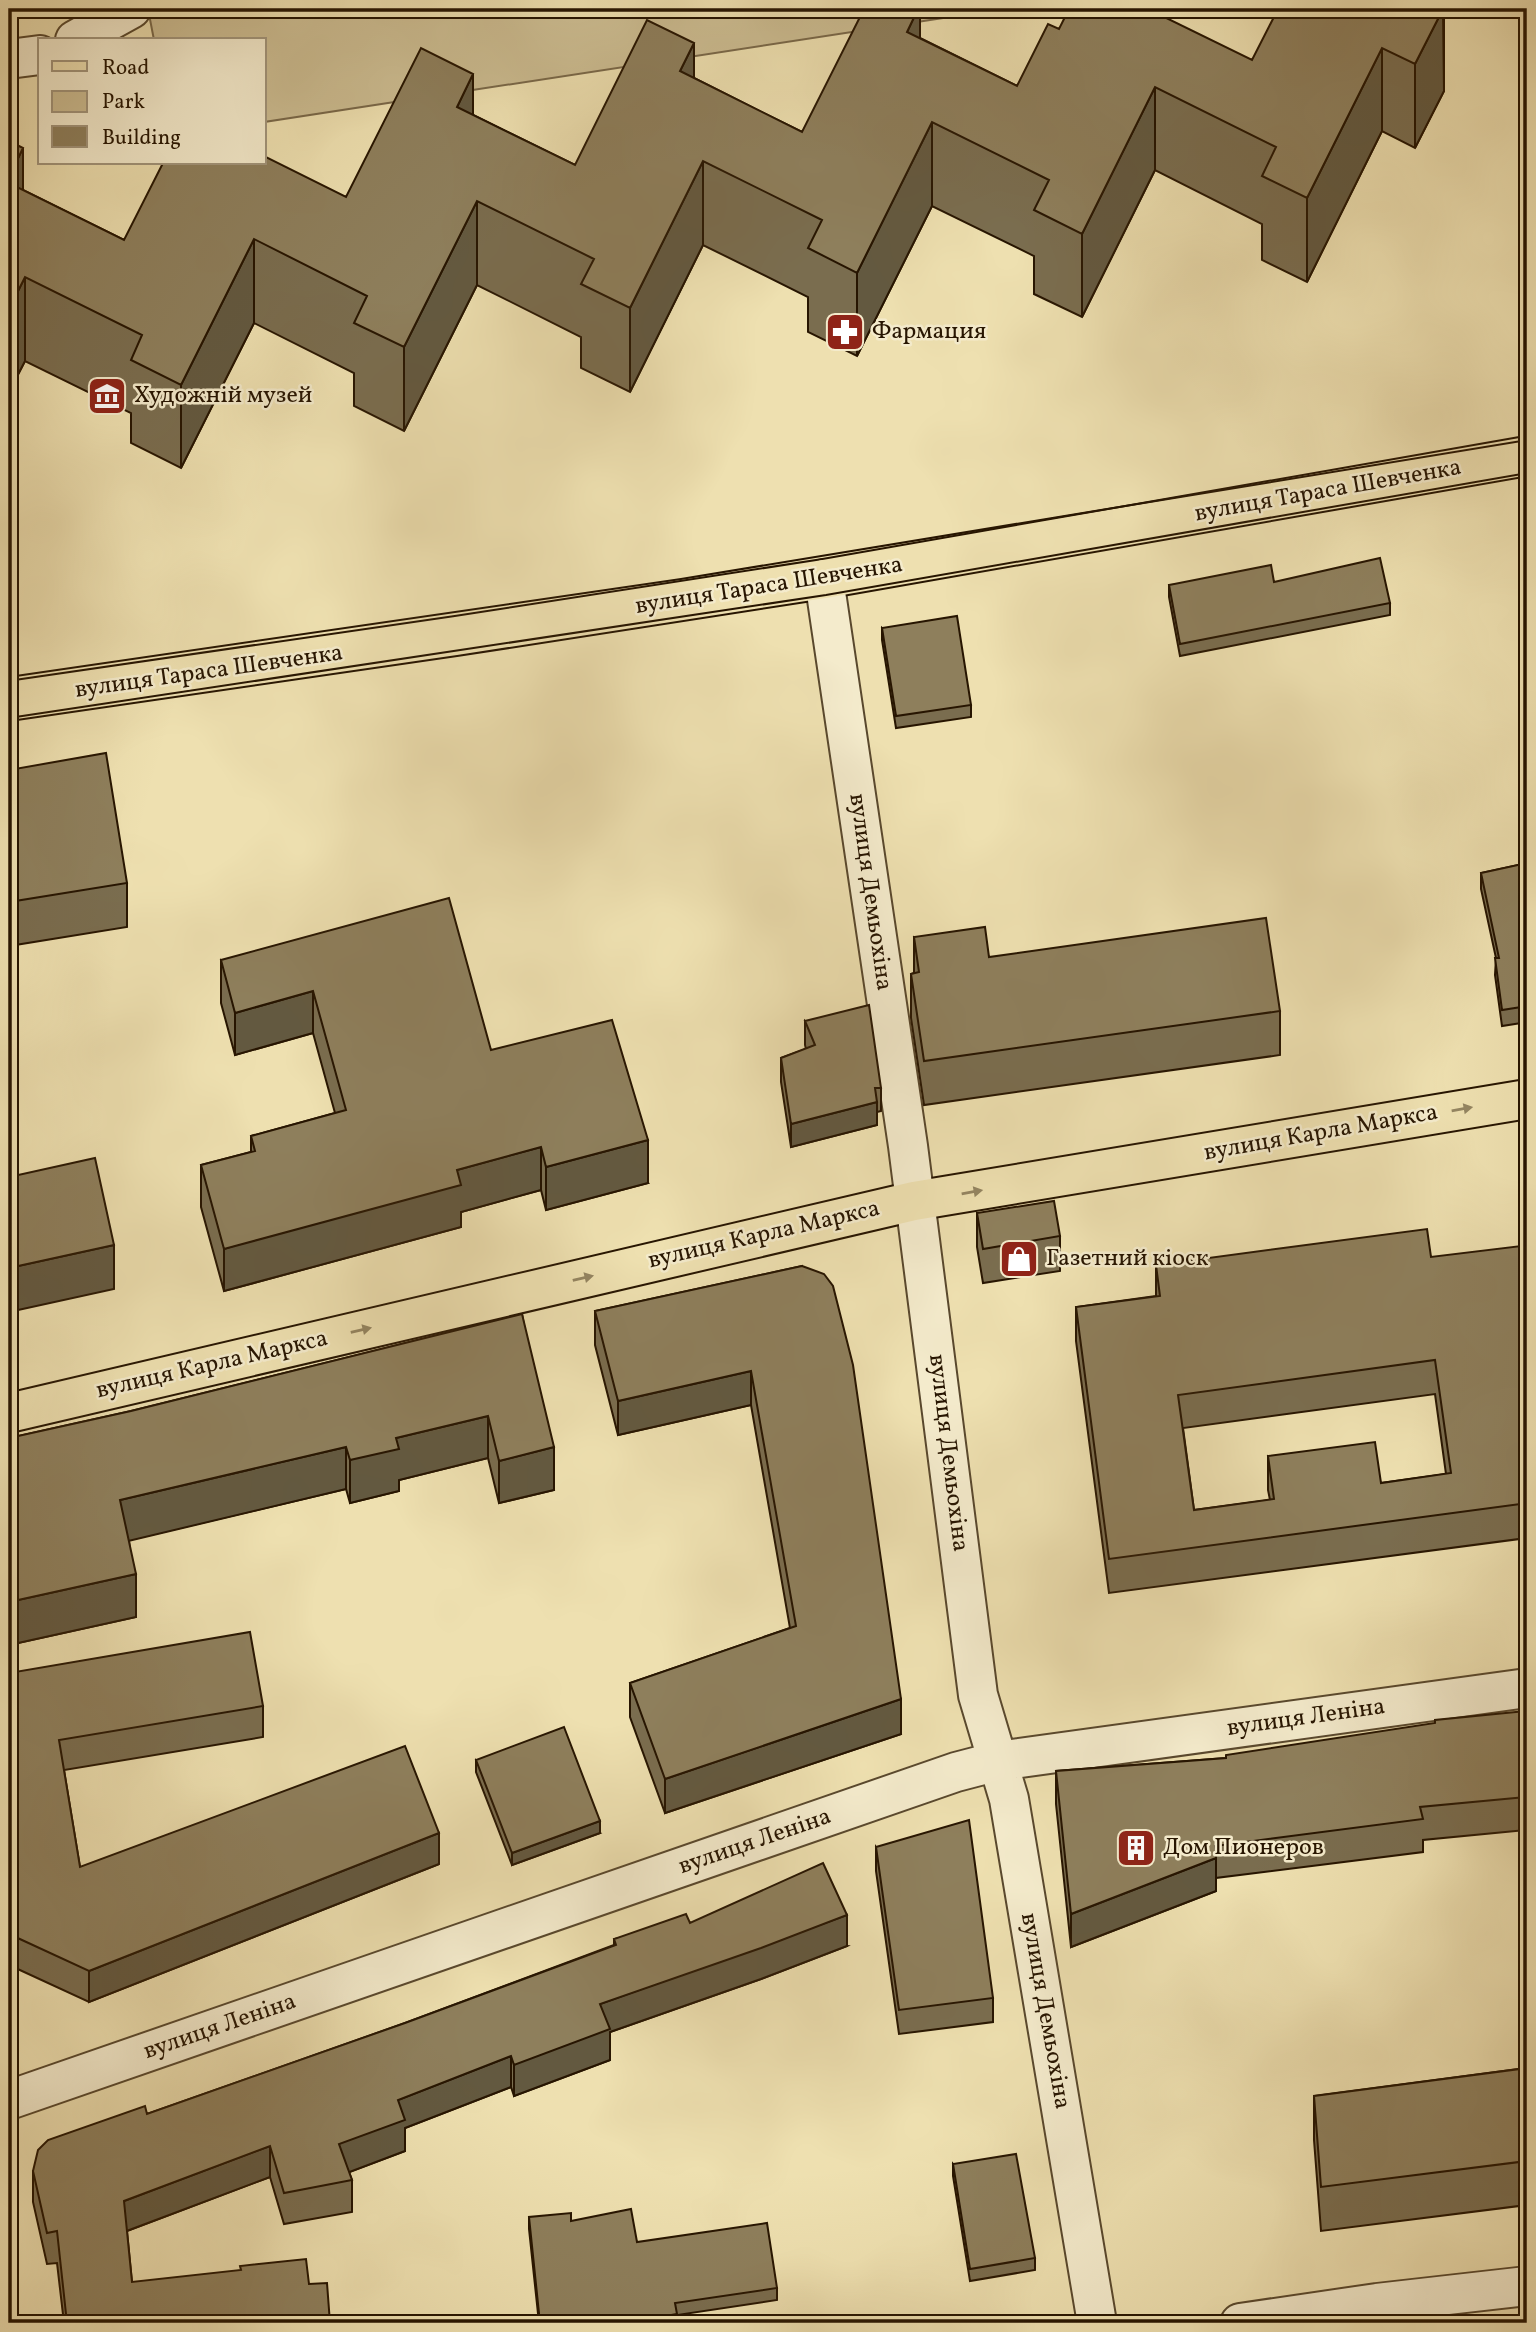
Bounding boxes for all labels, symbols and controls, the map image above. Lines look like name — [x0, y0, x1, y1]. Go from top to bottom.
legend — [38, 38, 266, 164]
text: Road — [102, 54, 149, 83]
text: Park — [102, 88, 145, 117]
text: Building — [102, 124, 181, 153]
pharmacy icon: Фармация — [824, 311, 866, 353]
place label: Фармация — [872, 315, 986, 349]
museum icon: Художній музей — [86, 375, 128, 417]
place label: Художній музей — [134, 379, 312, 413]
street label: вулиця Тараса Шевченка — [1192, 451, 1464, 531]
street label: вулиця Тараса Шевченка — [633, 548, 905, 624]
street label: вулиця Тараса Шевченка — [73, 636, 345, 708]
street label: вулиця Демьохіна — [839, 791, 901, 993]
street label: вулиця Карла Маркса — [1201, 1096, 1441, 1170]
one-way arrow — [1452, 1104, 1474, 1115]
one-way arrow — [961, 1186, 983, 1197]
street label: вулиця Карла Маркса — [645, 1192, 883, 1278]
shop icon: Газетний кіоск — [998, 1238, 1040, 1280]
place label: Газетний кіоск — [1046, 1242, 1209, 1276]
one-way arrow — [572, 1272, 594, 1283]
street label: вулиця Карла Маркса — [93, 1322, 331, 1408]
one-way arrow — [350, 1324, 372, 1335]
street label: вулиця Демьохіна — [919, 1352, 977, 1554]
street label: вулиця Леніна — [1225, 1690, 1387, 1746]
street label: вулиця Леніна — [674, 1800, 836, 1884]
building icon: Дом Пионеров — [1115, 1827, 1157, 1869]
place label: Дом Пионеров — [1163, 1831, 1324, 1865]
street label: вулиця Демьохіна — [1011, 1910, 1079, 2112]
street label: вулиця Леніна — [139, 1985, 301, 2069]

